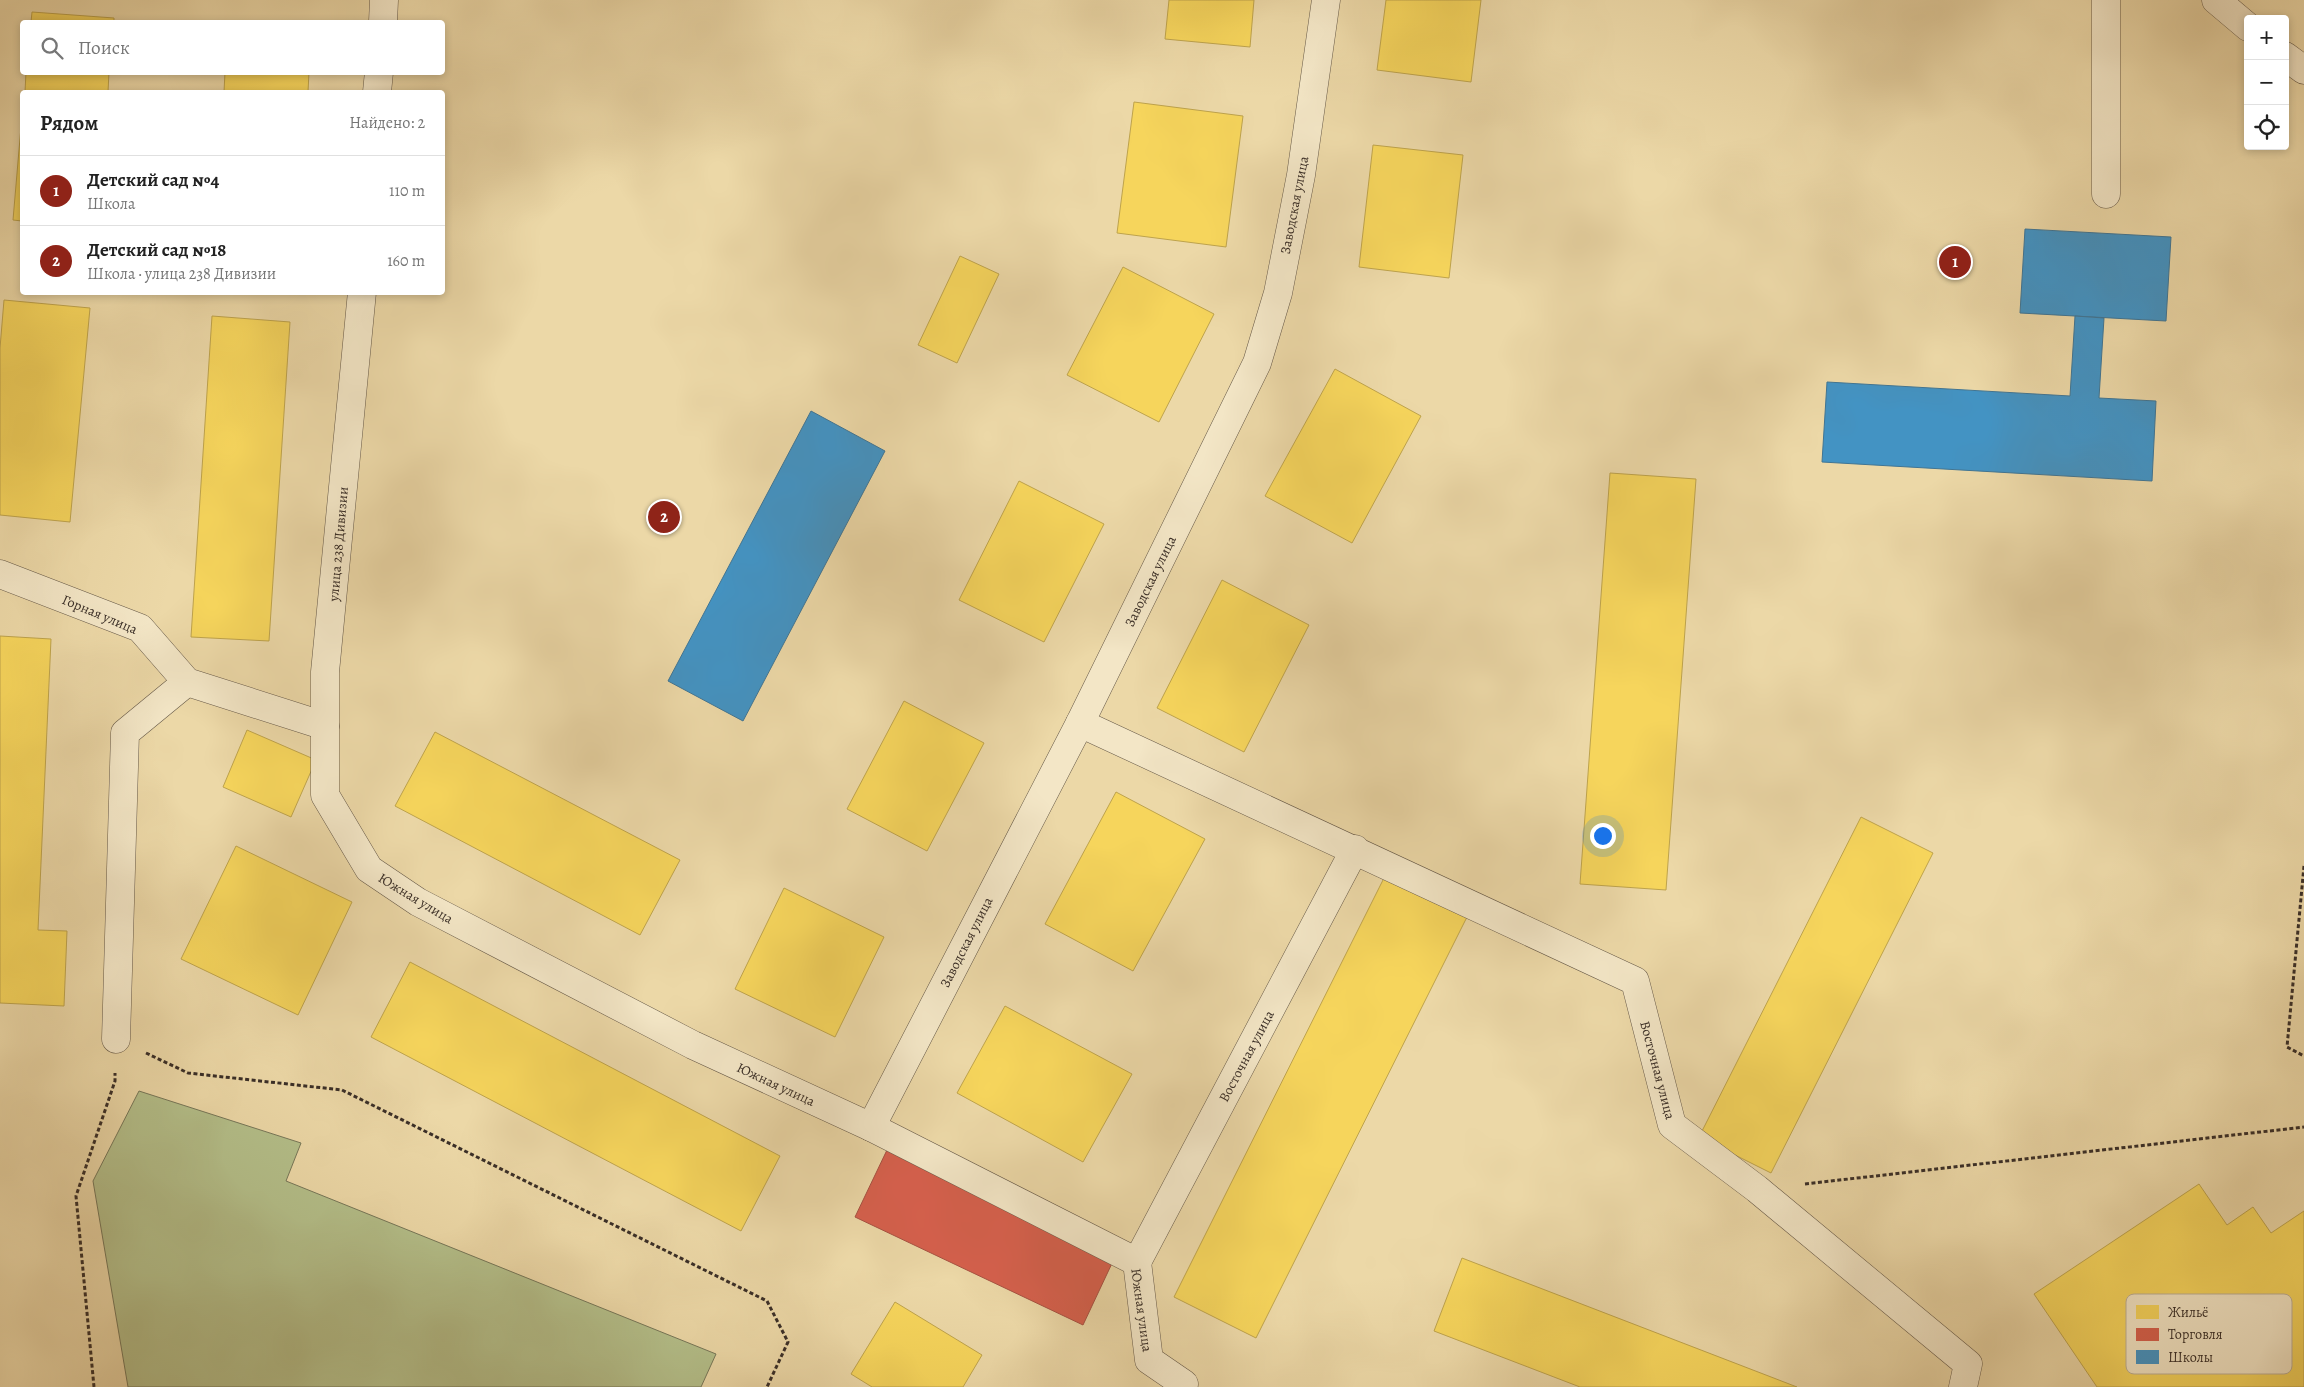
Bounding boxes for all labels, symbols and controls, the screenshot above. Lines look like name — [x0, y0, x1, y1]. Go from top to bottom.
map controls — [2244, 15, 2289, 150]
button: + — [2244, 15, 2289, 60]
search box — [20, 20, 445, 75]
icon: search — [38, 34, 66, 62]
text: Поиск — [78, 35, 130, 61]
button: − — [2244, 60, 2289, 105]
button: locate — [2244, 105, 2289, 150]
text: Рядом — [40, 109, 98, 137]
text: Найдено: 2 — [349, 112, 425, 134]
street label: Заводская улица — [1276, 154, 1313, 256]
text: Детский сад №4 — [87, 167, 219, 193]
text: 1 — [53, 180, 59, 202]
text: 110 m — [389, 180, 425, 202]
text: Школа — [87, 193, 135, 215]
text: Детский сад №18 — [87, 237, 226, 263]
pin: 1 — [1939, 243, 1971, 281]
text: 2 — [52, 250, 60, 272]
text: 160 m — [387, 250, 425, 272]
text: Школа · улица 238 Дивизии — [87, 263, 276, 285]
street label: улица 238 Дивизии — [324, 486, 353, 603]
pin: 2 — [648, 498, 680, 536]
street label: Заводская улица — [1120, 532, 1181, 630]
street label: Горная улица — [59, 590, 141, 639]
your location — [1590, 823, 1616, 849]
street label: Южная улица — [375, 869, 457, 929]
street label: Заводская улица — [935, 893, 998, 991]
street label: Восточная улица — [1214, 1007, 1279, 1105]
street label: Восточная улица — [1635, 1019, 1680, 1122]
street label: Южная улица — [734, 1058, 819, 1111]
street label: Южная улица — [1126, 1267, 1157, 1354]
legend — [2126, 1294, 2292, 1374]
text: Жильё — [2168, 1303, 2208, 1322]
text: Торговля — [2168, 1325, 2223, 1344]
text: Школы — [2168, 1348, 2213, 1367]

